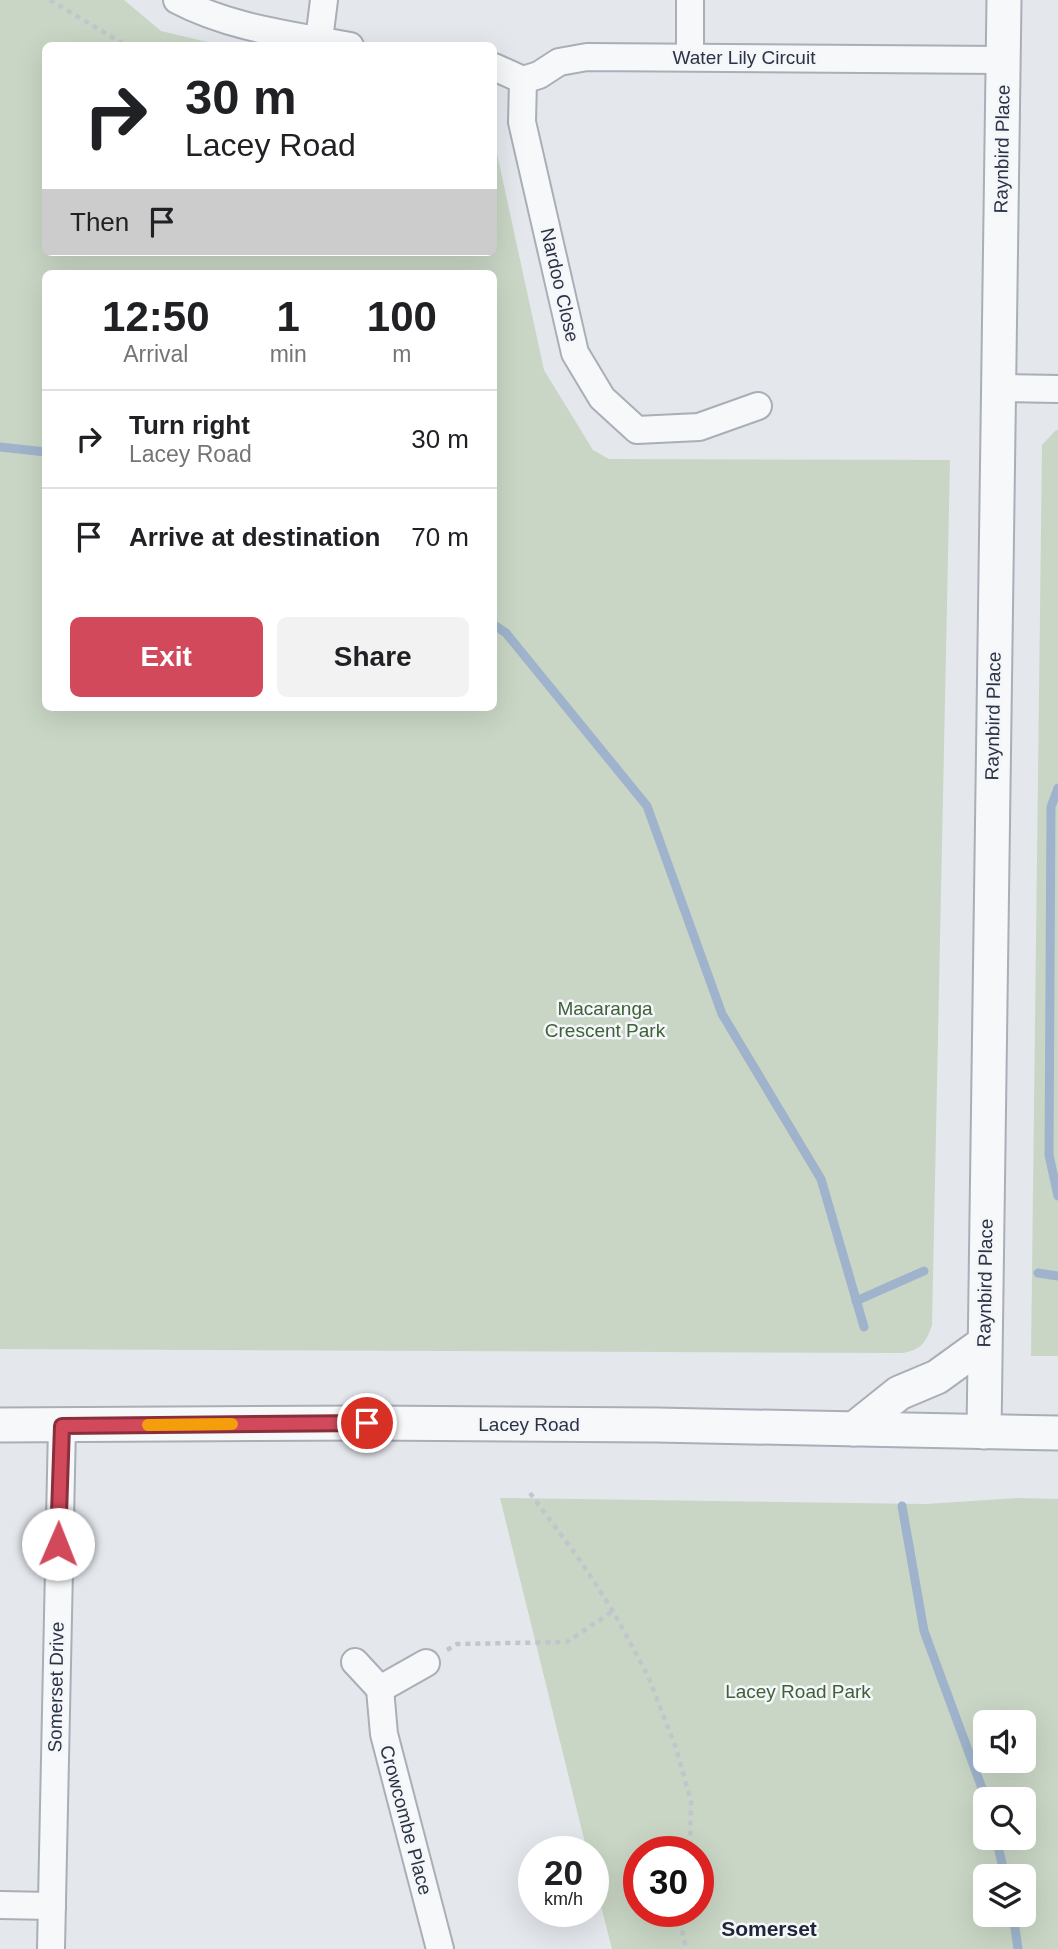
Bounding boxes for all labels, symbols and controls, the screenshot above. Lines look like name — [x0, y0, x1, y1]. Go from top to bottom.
street label: Water Lily Circuit — [673, 47, 816, 68]
icon: right — [70, 70, 161, 161]
text: 30 m — [185, 70, 297, 124]
street label: Raynbird Place — [990, 84, 1014, 214]
text: Lacey Road — [185, 127, 356, 163]
icon: arrive — [143, 203, 181, 241]
text: Then — [70, 207, 129, 237]
street label: Nardoo Close — [537, 226, 583, 344]
text: 12:50 — [102, 293, 210, 340]
text: 1 — [276, 293, 300, 340]
text: 100 — [367, 293, 437, 340]
text: Arrival — [123, 341, 188, 367]
text: min — [270, 341, 307, 367]
text: m — [392, 341, 411, 367]
text: Turn right — [129, 410, 250, 440]
icon: right — [70, 420, 108, 458]
text: 30 m — [411, 424, 469, 454]
text: Lacey Road — [129, 441, 252, 467]
icon: arrive — [70, 518, 108, 556]
text: Arrive at destination — [129, 522, 380, 552]
text: 70 m — [411, 522, 469, 552]
button: Exit — [70, 617, 263, 697]
button: Share — [277, 617, 469, 697]
street label: Raynbird Place — [981, 651, 1005, 781]
park label: Macaranga Crescent Park — [545, 998, 666, 1041]
street label: Raynbird Place — [973, 1218, 997, 1348]
pin — [337, 1393, 397, 1453]
icon: arrive — [348, 1404, 386, 1442]
street label: Lacey Road — [478, 1414, 580, 1435]
position arrow — [21, 1507, 95, 1581]
street label: Somerset Drive — [44, 1621, 68, 1753]
park label: Lacey Road Park — [725, 1681, 871, 1702]
map controls — [973, 1710, 1036, 1927]
button: sound — [973, 1710, 1036, 1773]
street label: Crowcombe Place — [376, 1743, 436, 1897]
button: search — [973, 1787, 1036, 1850]
speed limit sign: 30 — [623, 1836, 714, 1927]
text: 20 — [544, 1853, 583, 1892]
button: layers — [973, 1864, 1036, 1927]
text: km/h — [544, 1889, 583, 1909]
district label: Somerset — [721, 1917, 817, 1940]

